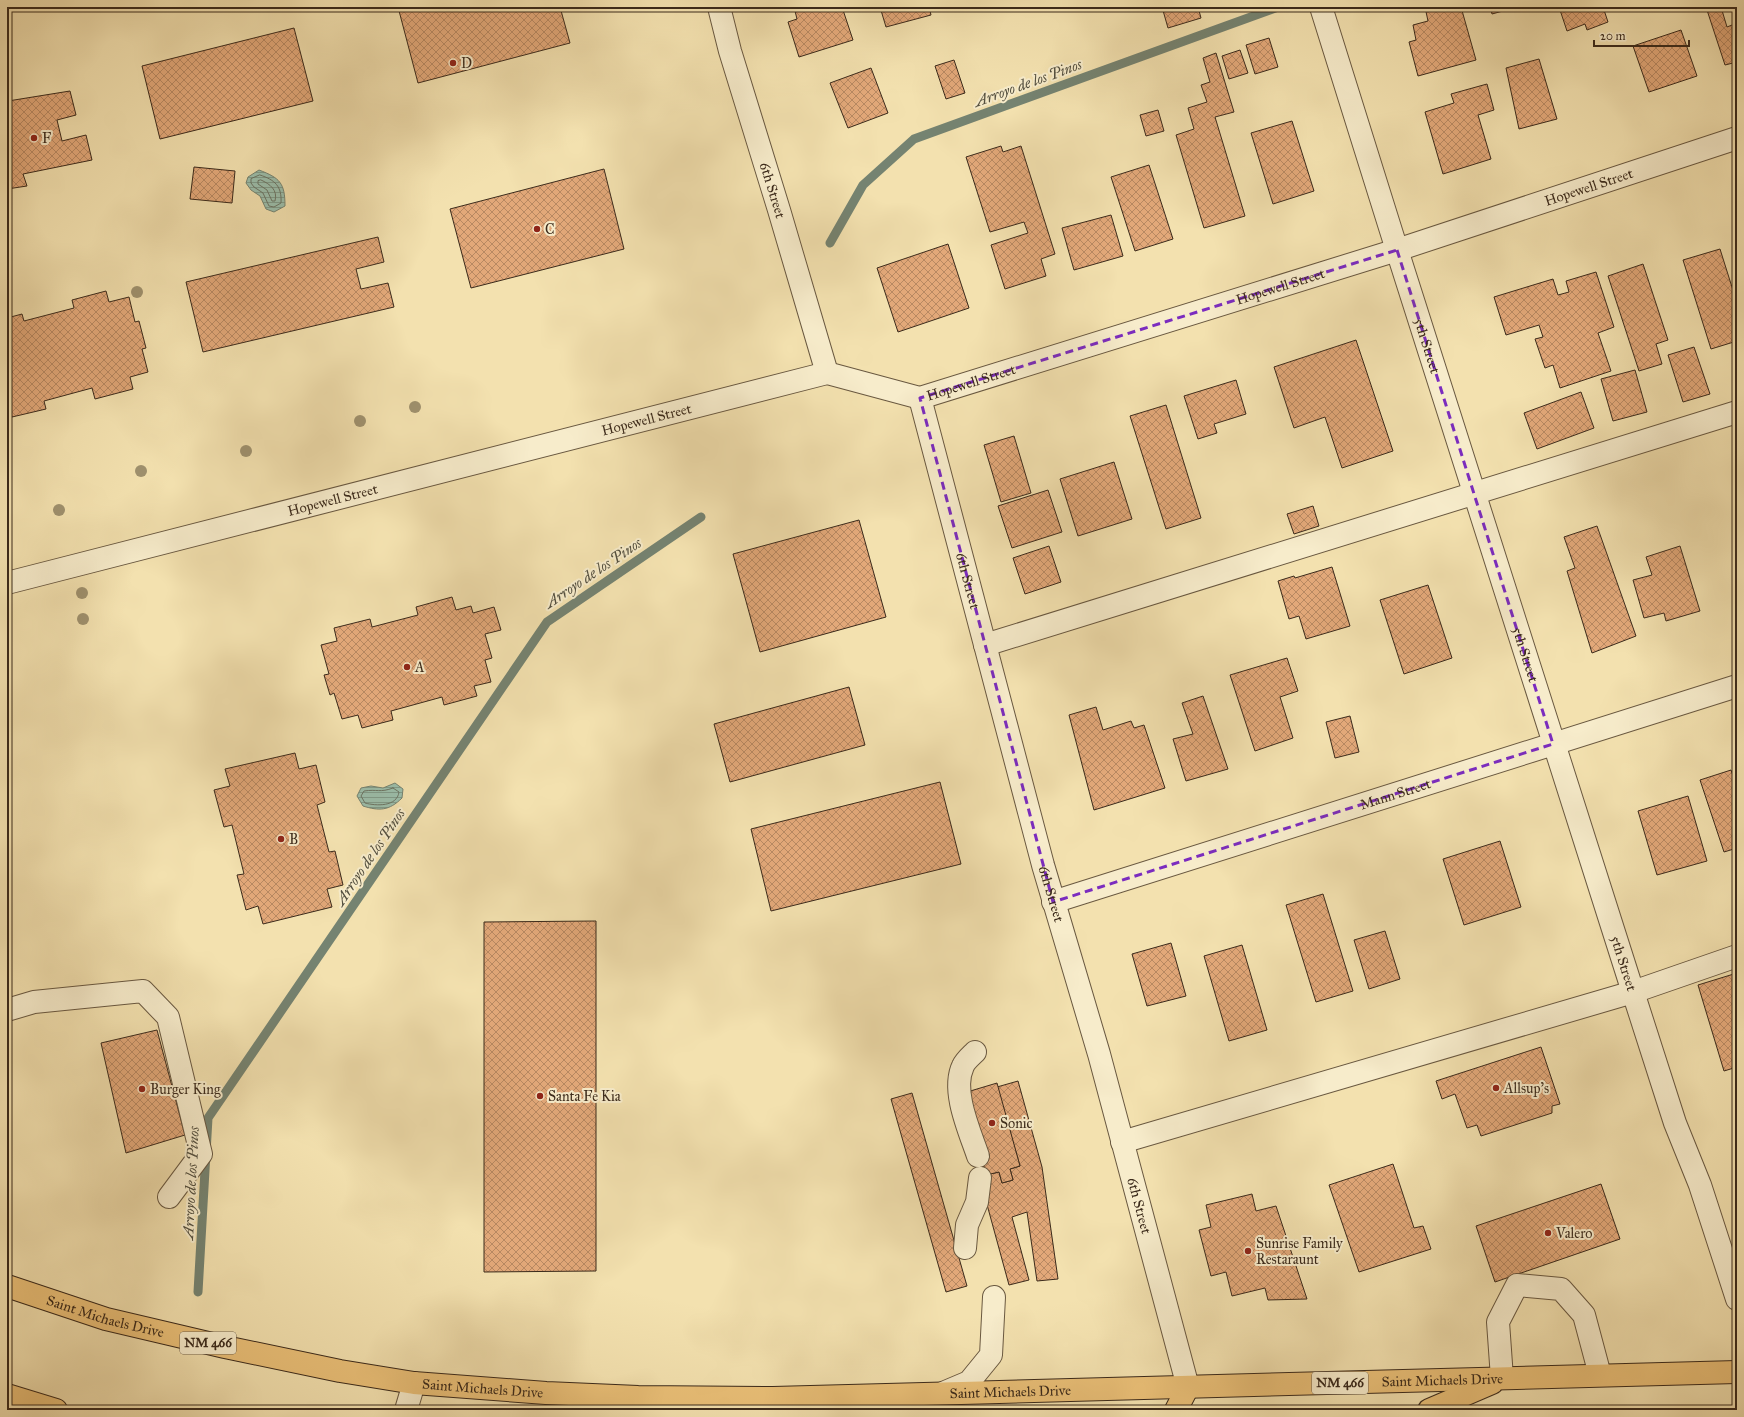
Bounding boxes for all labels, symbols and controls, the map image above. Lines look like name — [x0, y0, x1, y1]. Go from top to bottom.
scale bar — [1594, 22, 1689, 48]
text: 20 m — [1600, 29, 1626, 43]
place label: D — [461, 55, 472, 72]
water label: Arroyo de los Pinos — [970, 55, 1085, 111]
marker: D — [448, 58, 458, 68]
place label: F — [42, 130, 51, 147]
marker: F — [29, 133, 39, 143]
street label: 6th Street — [756, 160, 789, 220]
street label: Hopewell Street — [1542, 164, 1635, 209]
place label: C — [545, 221, 555, 238]
marker: C — [532, 224, 542, 234]
street label: Hopewell Street — [1234, 264, 1327, 308]
street label: 5th Street — [1411, 316, 1444, 375]
street label: Hopewell Street — [924, 360, 1017, 404]
street label: Hopewell Street — [600, 400, 693, 439]
street label: Hopewell Street — [286, 480, 379, 519]
water label: Arroyo de los Pinos — [539, 534, 645, 613]
street label: 6th Street — [953, 551, 984, 611]
street label: 5th Street — [1509, 625, 1542, 684]
place label: A — [414, 659, 425, 676]
marker: A — [402, 662, 412, 672]
street label: Mann Street — [1358, 775, 1433, 813]
water label: Arroyo de los Pinos — [330, 805, 409, 911]
place label: B — [289, 831, 298, 848]
marker: B — [276, 834, 286, 844]
street label: 6th Street — [1035, 864, 1068, 924]
street label: 5th Street — [1607, 933, 1641, 993]
place label: Allsup's — [1503, 1080, 1549, 1097]
place label: Burger King — [150, 1081, 221, 1098]
marker: Allsup's — [1491, 1083, 1501, 1093]
marker: Burger King — [137, 1084, 147, 1094]
place label: Santa Fe Kia — [548, 1088, 621, 1105]
marker: Santa Fe Kia — [535, 1091, 545, 1101]
place label: Sonic — [1000, 1115, 1033, 1132]
marker: Sonic — [987, 1118, 997, 1128]
water label: Arroyo de los Pinos — [179, 1125, 203, 1242]
street label: 6th Street — [1124, 1176, 1155, 1236]
place label: Valero — [1555, 1225, 1592, 1242]
marker: Valero — [1543, 1228, 1553, 1238]
place label: Sunrise Family Restaraunt — [1256, 1235, 1343, 1268]
marker: Sunrise Family Restaraunt — [1243, 1246, 1253, 1256]
street label: Saint Michaels Drive — [44, 1291, 166, 1341]
road number: NM 466 — [180, 1332, 236, 1354]
street label: Saint Michaels Drive — [1381, 1370, 1503, 1390]
road number: NM 466 — [1312, 1372, 1368, 1394]
street label: Saint Michaels Drive — [422, 1375, 544, 1401]
street label: Saint Michaels Drive — [950, 1381, 1071, 1402]

